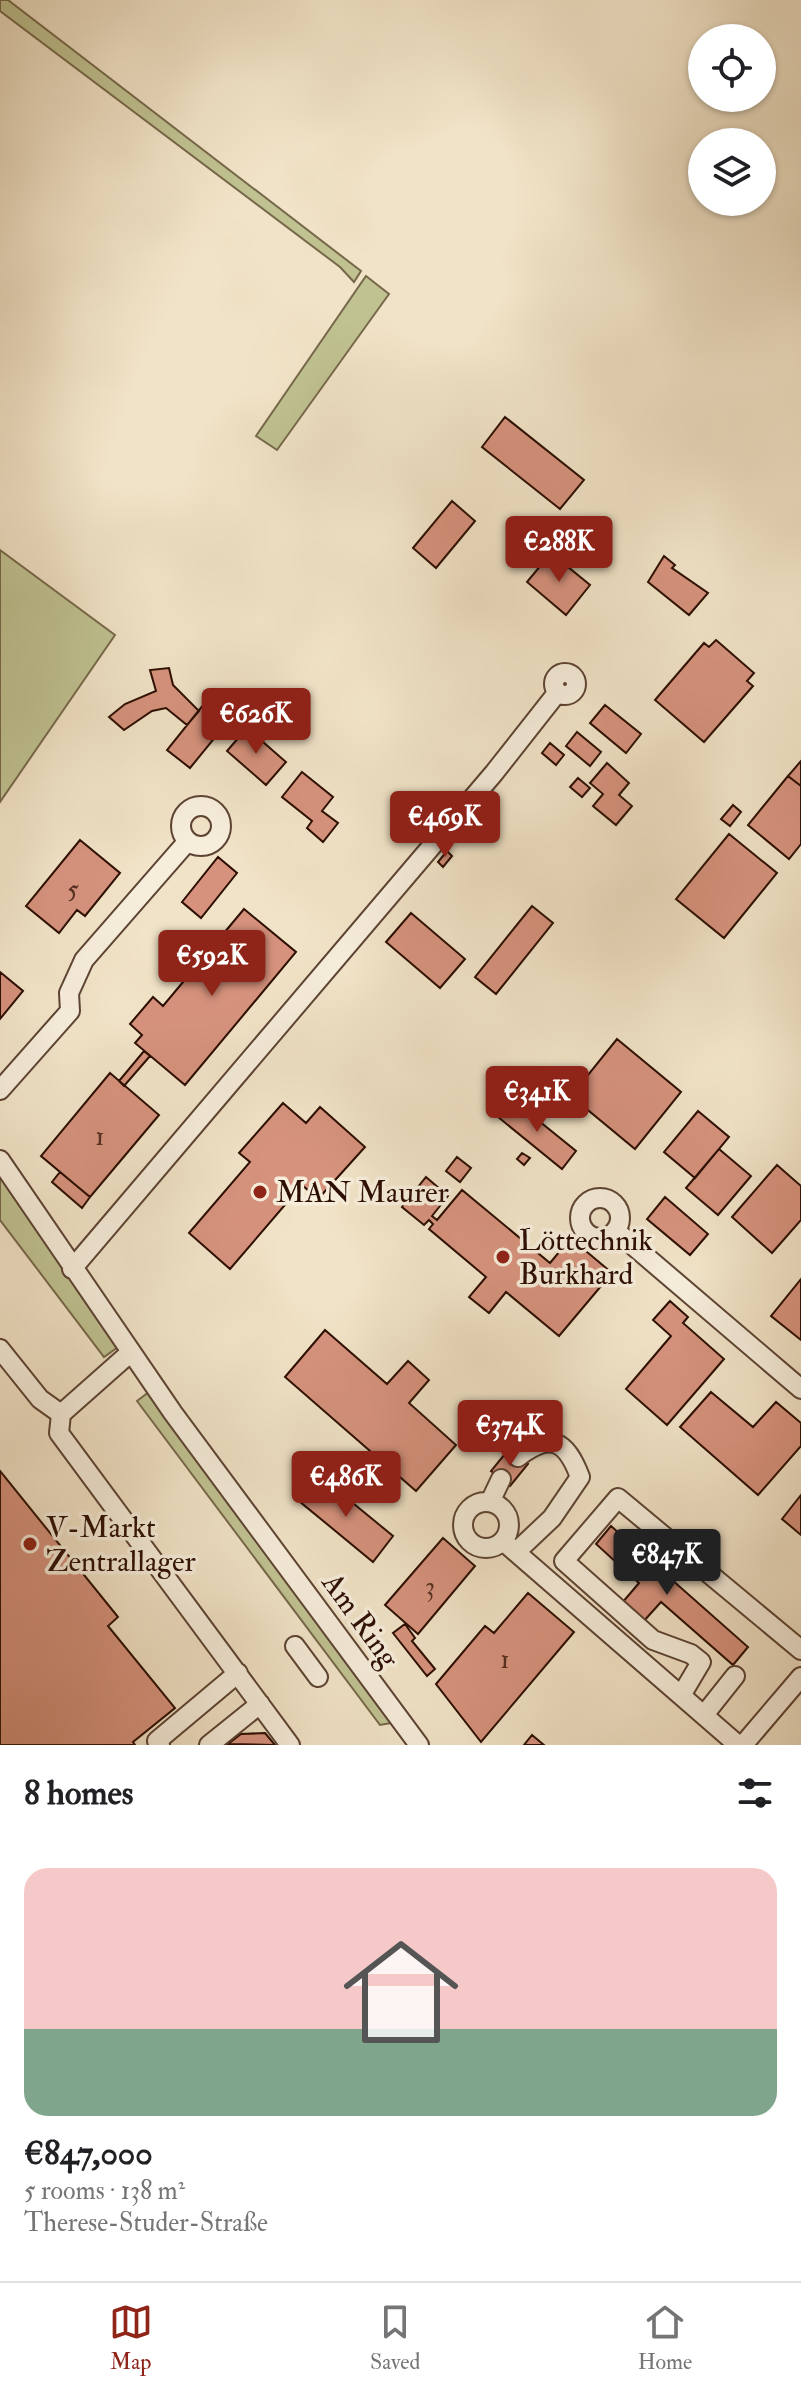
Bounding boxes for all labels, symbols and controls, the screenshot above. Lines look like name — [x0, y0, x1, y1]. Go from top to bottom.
map controls — [688, 24, 776, 216]
button: locate — [688, 24, 776, 112]
button: layers — [688, 128, 776, 216]
pin: €288K — [503, 516, 615, 584]
text: €288K — [524, 526, 594, 558]
pin: €626K — [200, 688, 312, 756]
text: €626K — [220, 698, 292, 730]
pin: €469K — [389, 791, 501, 859]
text: €469K — [408, 801, 482, 833]
house number: 5 — [67, 874, 79, 906]
pin: €592K — [156, 930, 268, 998]
text: €592K — [176, 940, 248, 972]
pin: €341K — [481, 1066, 593, 1134]
text: €341K — [504, 1076, 570, 1108]
house number: 1 — [95, 1121, 105, 1153]
place label: MAN Maurer — [276, 1174, 449, 1211]
marker: MAN Maurer — [251, 1183, 269, 1201]
place label: Löttechnik Burkhard — [519, 1222, 653, 1293]
marker: Löttechnik Burkhard — [494, 1248, 512, 1266]
pin: €374K — [454, 1400, 566, 1468]
text: €374K — [476, 1410, 544, 1442]
pin: €486K — [290, 1451, 402, 1519]
text: €486K — [310, 1461, 382, 1493]
place label: V-Markt Zentrallager — [46, 1509, 196, 1580]
pin: €847K — [611, 1529, 723, 1597]
marker: V-Markt Zentrallager — [21, 1535, 39, 1553]
text: €847K — [632, 1539, 702, 1571]
street label: Am Ring — [313, 1565, 408, 1676]
house number: 3 — [425, 1571, 435, 1603]
house number: 1 — [500, 1644, 510, 1676]
icon: filters — [733, 1771, 777, 1815]
text: 8 homes — [24, 1772, 133, 1815]
icon: home — [329, 1920, 473, 2064]
text: €847,000 — [24, 2132, 153, 2175]
text: 5 rooms · 138 m² — [24, 2175, 185, 2207]
text: Therese-Studer-Straße — [24, 2207, 268, 2239]
tab: Map — [109, 2300, 153, 2376]
tab: Saved — [370, 2300, 420, 2376]
tab: Home — [638, 2300, 692, 2376]

